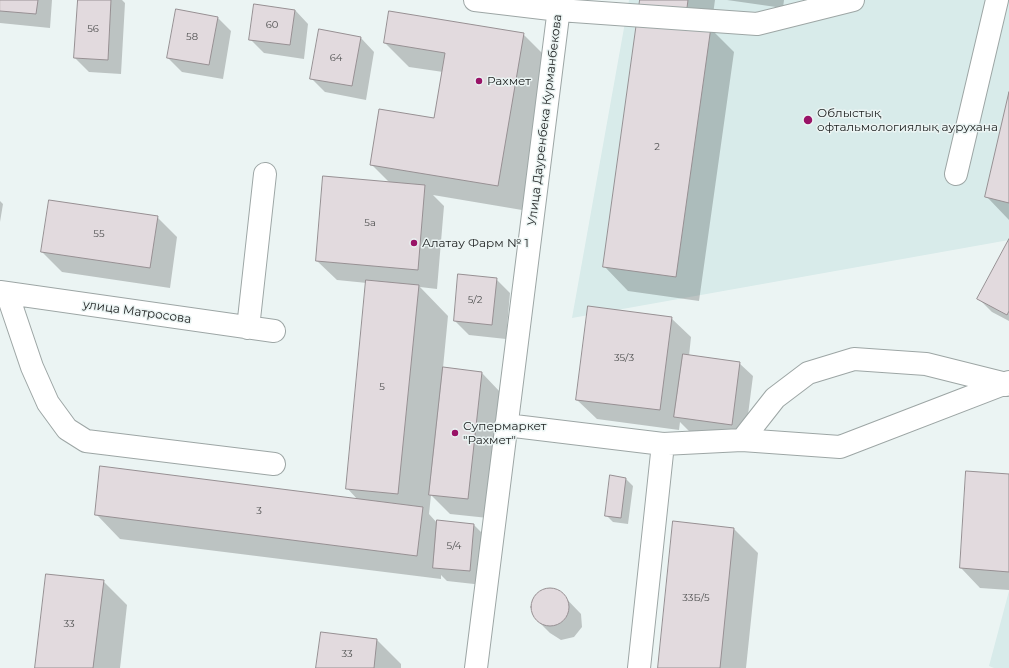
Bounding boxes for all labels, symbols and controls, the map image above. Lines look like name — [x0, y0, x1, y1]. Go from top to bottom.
street label: Улица Дауренбека Курманбекова — [525, 13, 565, 227]
house number: 60 — [266, 19, 278, 31]
house number: 56 — [87, 23, 99, 35]
house number: 58 — [186, 31, 198, 43]
house number: 64 — [330, 52, 342, 64]
place label: Рахмет — [487, 74, 531, 88]
marker: Рахмет — [474, 76, 484, 86]
place label: Облыстық офтальмологиялық аурухана — [817, 106, 998, 134]
marker: Облыстық офтальмологиялық аурухана — [802, 114, 814, 126]
house number: 2 — [654, 141, 660, 153]
house number: 5а — [364, 217, 376, 229]
house number: 55 — [93, 228, 105, 240]
place label: Алатау Фарм № 1 — [422, 236, 529, 250]
marker: Алатау Фарм № 1 — [409, 238, 419, 248]
house number: 5/2 — [468, 294, 482, 306]
street label: улица Матросова — [82, 297, 192, 327]
house number: 35/3 — [614, 352, 634, 364]
house number: 5 — [379, 381, 385, 393]
place label: Супермаркет "Рахмет" — [463, 419, 546, 447]
marker: Супермаркет "Рахмет" — [450, 428, 460, 438]
house number: 3 — [256, 505, 262, 517]
house number: 5/4 — [447, 540, 461, 552]
house number: 33Б/5 — [682, 592, 710, 604]
house number: 33 — [63, 618, 75, 630]
house number: 33 — [341, 648, 353, 660]

